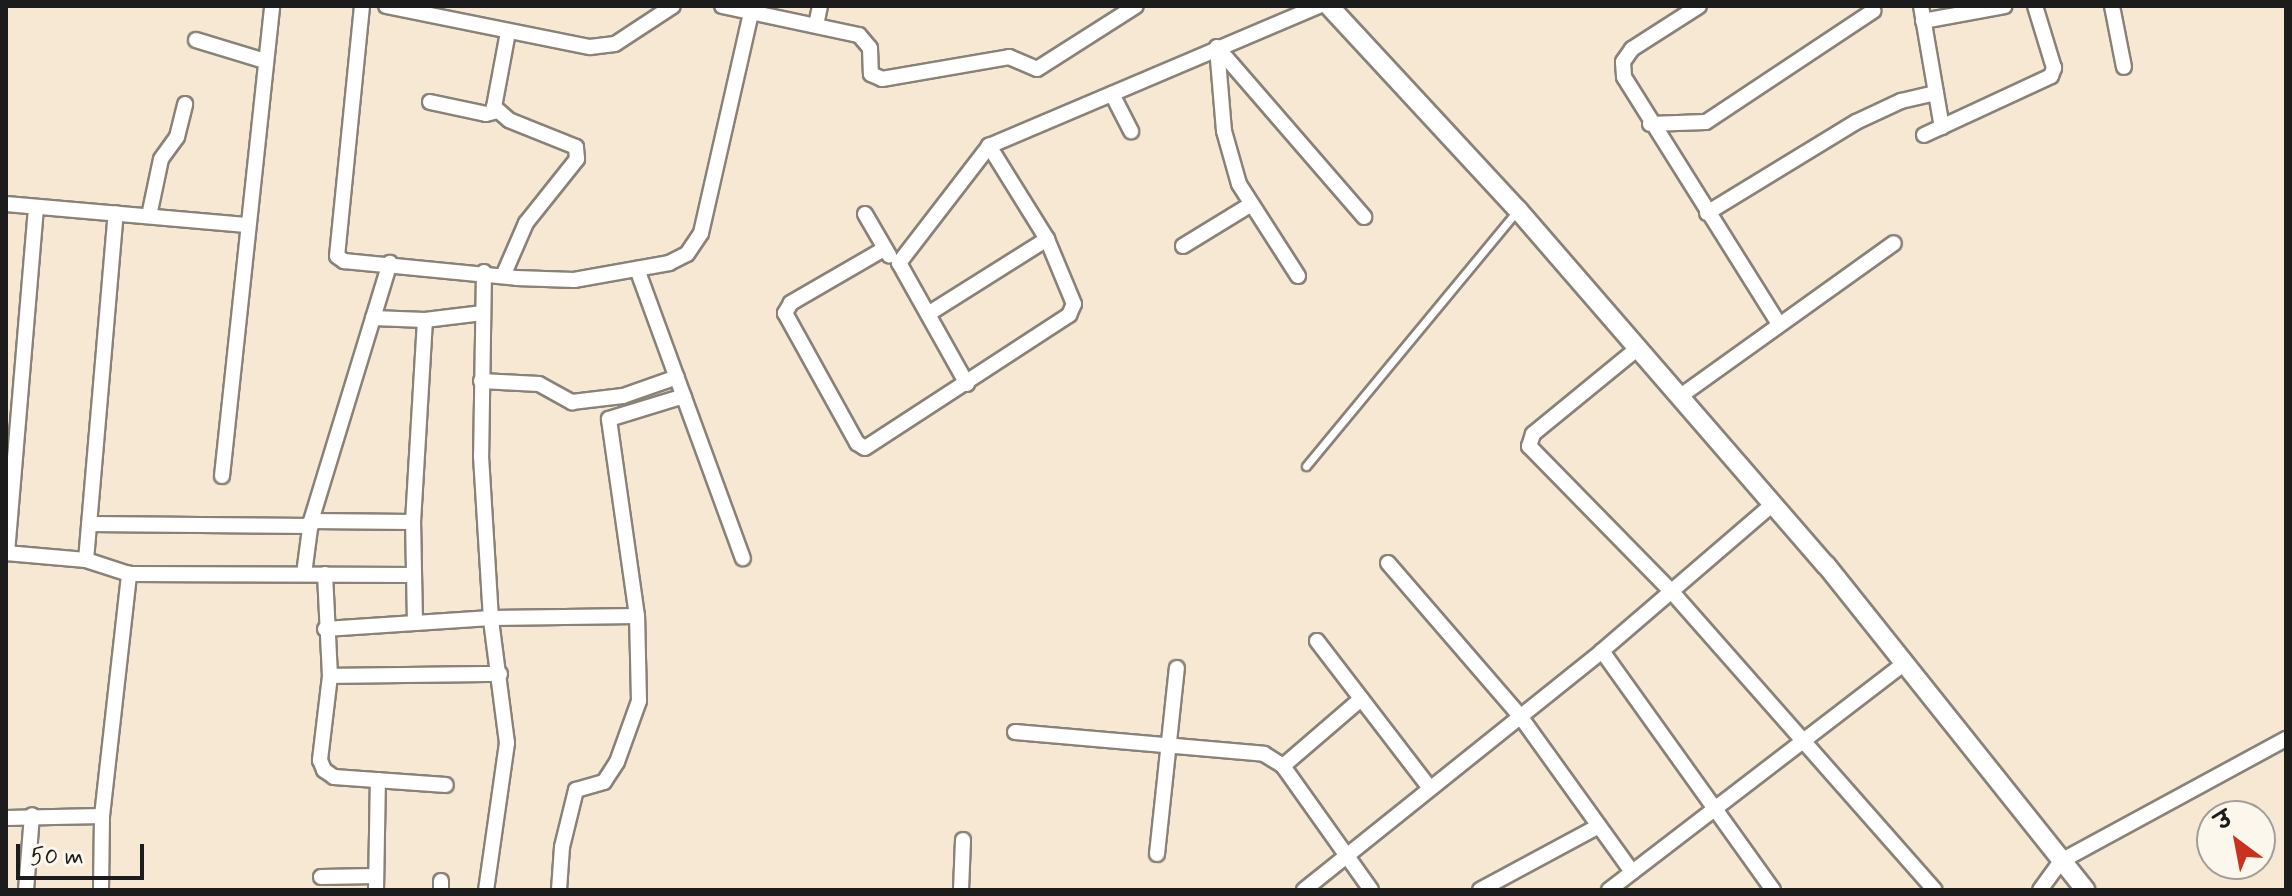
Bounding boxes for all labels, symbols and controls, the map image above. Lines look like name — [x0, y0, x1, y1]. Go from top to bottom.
north arrow — [2196, 800, 2276, 880]
text: उ — [2211, 806, 2238, 837]
scale bar — [20, 828, 148, 878]
text: 50 m — [30, 842, 84, 873]

